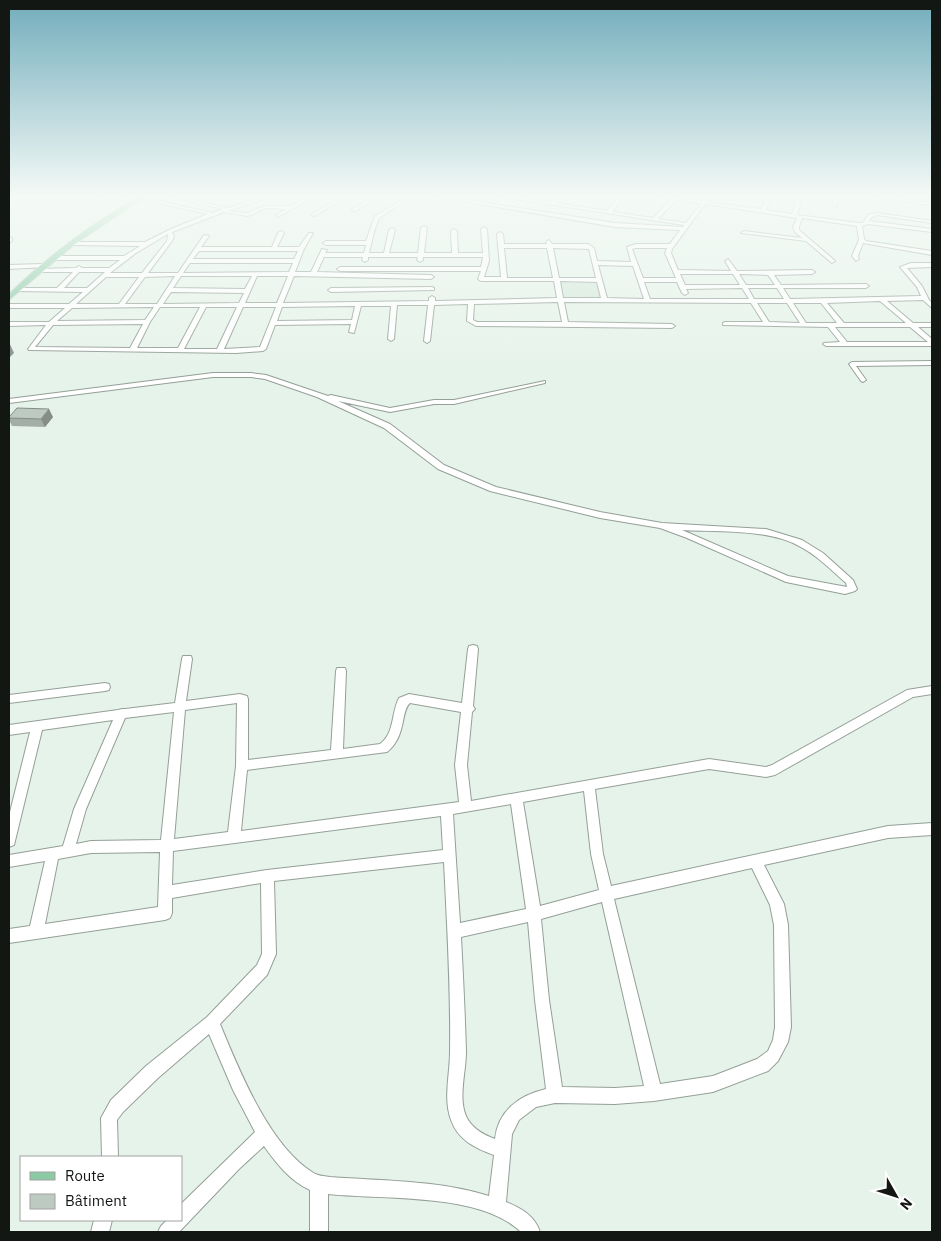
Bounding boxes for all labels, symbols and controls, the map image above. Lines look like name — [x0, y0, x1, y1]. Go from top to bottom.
legend — [20, 1156, 182, 1221]
text: Route — [65, 1166, 105, 1185]
north arrow — [871, 1171, 921, 1221]
text: Bâtiment — [65, 1191, 127, 1210]
text: N — [896, 1195, 916, 1214]

